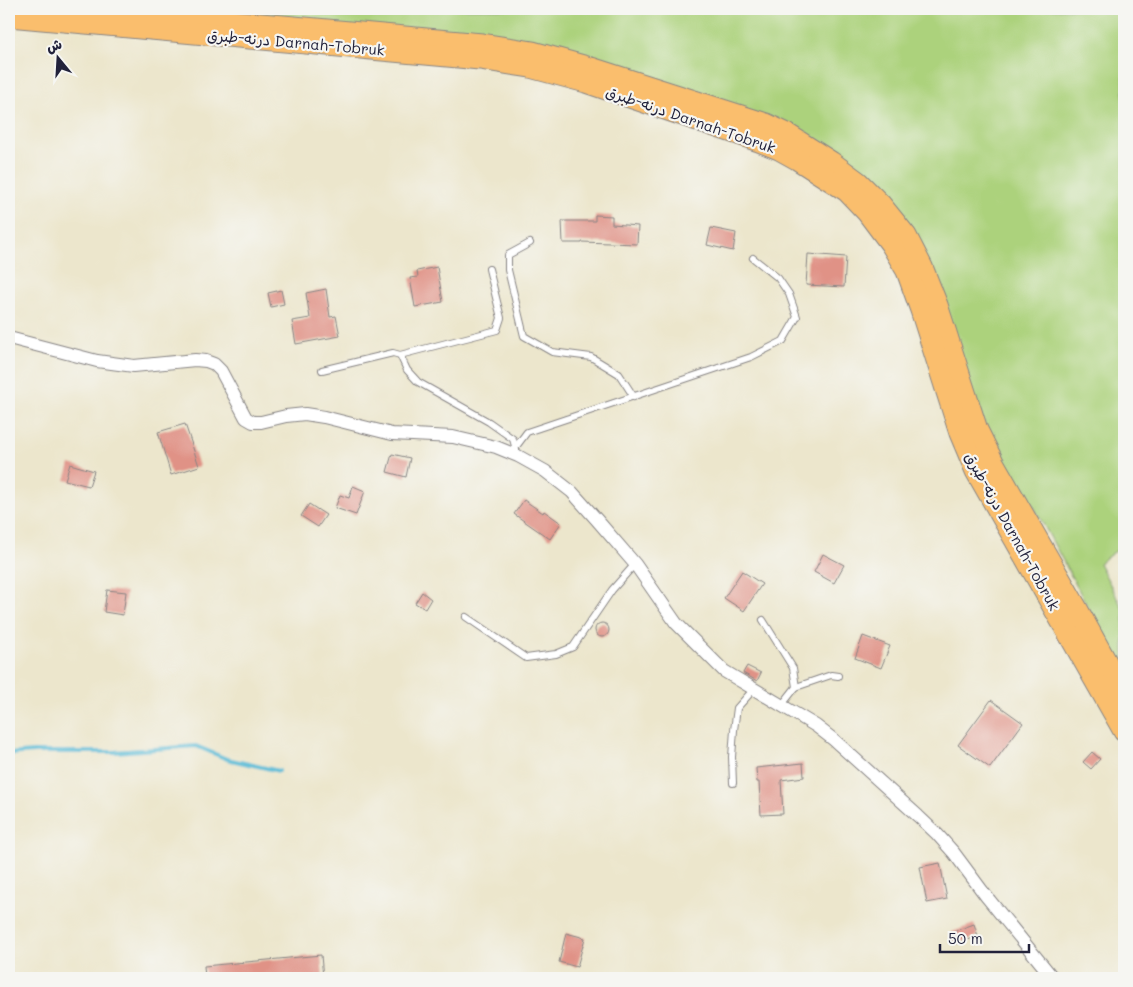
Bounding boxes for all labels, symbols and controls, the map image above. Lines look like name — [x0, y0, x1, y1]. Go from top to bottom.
street label: درنه-طبرق Darnah-Tobruk — [206, 24, 386, 60]
north arrow — [32, 32, 82, 82]
text: ش — [44, 34, 64, 57]
street label: درنه-طبرق Darnah-Tobruk — [603, 81, 779, 157]
street label: درنه-طبرق Darnah-Tobruk — [961, 448, 1065, 614]
scale bar — [940, 922, 1029, 954]
text: 50 m — [948, 928, 983, 948]

